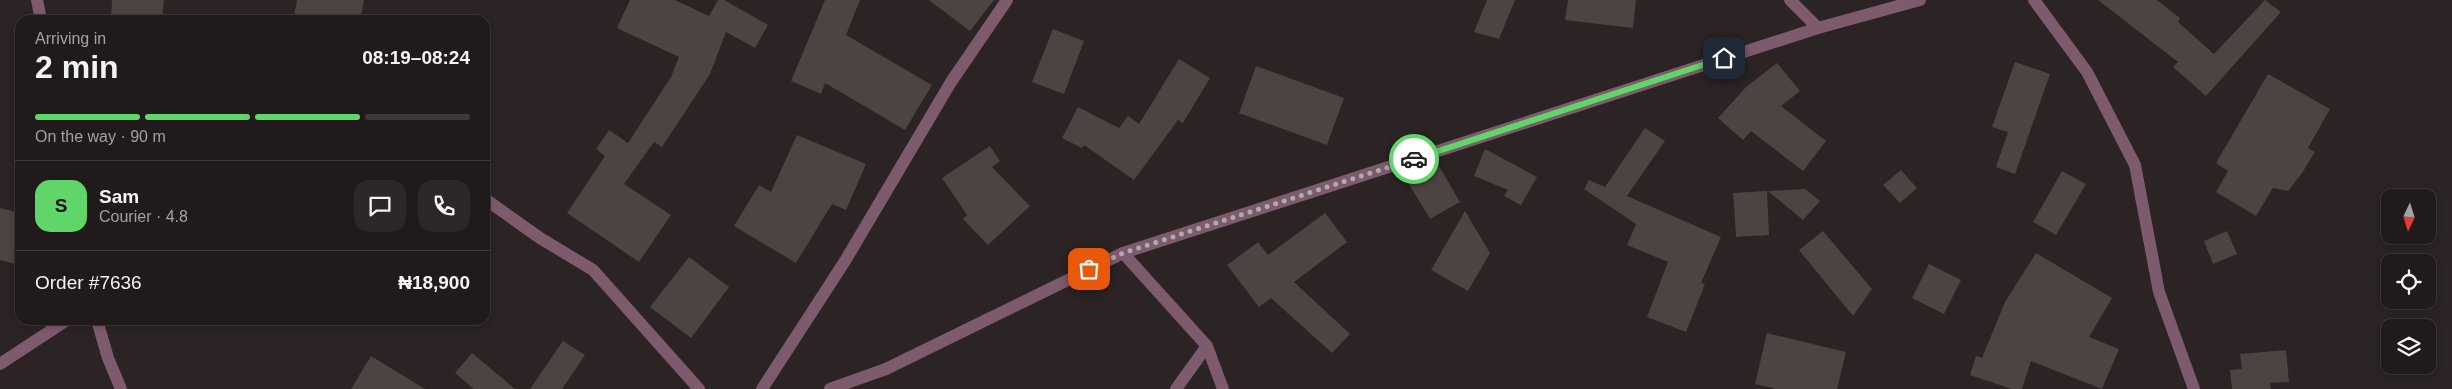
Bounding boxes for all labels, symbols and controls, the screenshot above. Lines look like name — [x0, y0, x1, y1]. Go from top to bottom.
text: Arriving in — [35, 30, 106, 47]
pin — [1703, 37, 1745, 79]
icon: home — [1710, 44, 1738, 72]
text: 08:19–08:24 — [362, 47, 470, 68]
text: 2 min — [35, 49, 119, 85]
text: On the way · 90 m — [35, 128, 166, 145]
courier — [1389, 134, 1439, 184]
icon: car — [1400, 145, 1428, 173]
button: chat — [354, 180, 406, 232]
button: phone — [418, 180, 470, 232]
text: Sam — [99, 186, 139, 207]
north arrow — [2381, 189, 2436, 244]
map controls — [2381, 189, 2436, 374]
text: S — [55, 195, 67, 216]
text: Courier · 4.8 — [99, 208, 188, 225]
pin — [1068, 248, 1110, 290]
button: locate — [2381, 254, 2436, 309]
icon: bag — [1075, 255, 1103, 283]
text: Order #7636 — [35, 272, 142, 293]
text: ₦18,900 — [398, 272, 470, 293]
button: layers — [2381, 319, 2436, 374]

